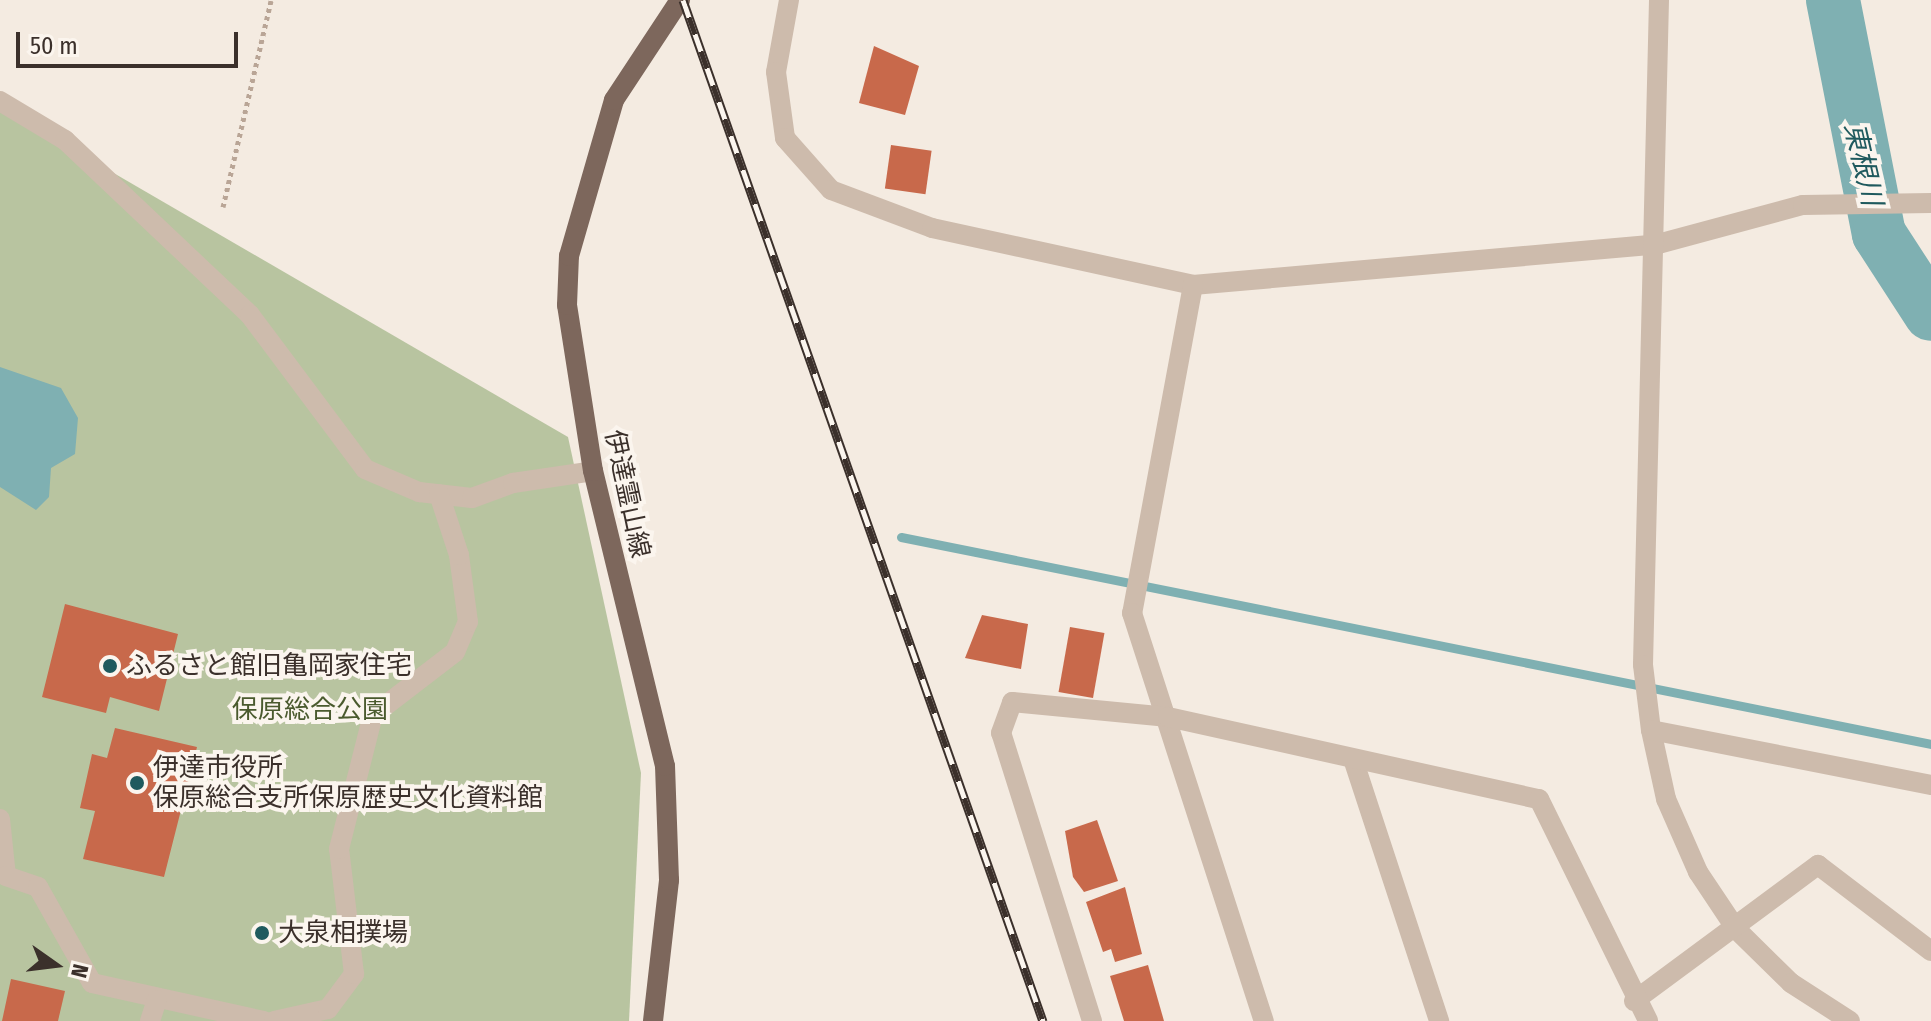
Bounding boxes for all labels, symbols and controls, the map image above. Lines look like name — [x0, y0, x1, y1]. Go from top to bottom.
scale bar — [20, 16, 242, 66]
text: 50 m — [30, 32, 78, 60]
water label: 東根川 — [1837, 119, 1889, 209]
street label: 伊達霊山線 — [598, 427, 656, 561]
place label: ふるさと館旧亀岡家住宅 — [126, 650, 412, 682]
marker: ふるさと館旧亀岡家住宅 — [101, 657, 119, 675]
park label: 保原総合公園 — [232, 694, 388, 726]
place label: 伊達市役所 保原総合支所保原歴史文化資料館 — [153, 752, 543, 814]
marker: 伊達市役所 保原総合支所保原歴史文化資料館 — [128, 774, 146, 792]
place label: 大泉相撲場 — [278, 917, 408, 949]
marker: 大泉相撲場 — [253, 924, 271, 942]
north arrow — [16, 925, 96, 1005]
text: N — [65, 961, 94, 981]

